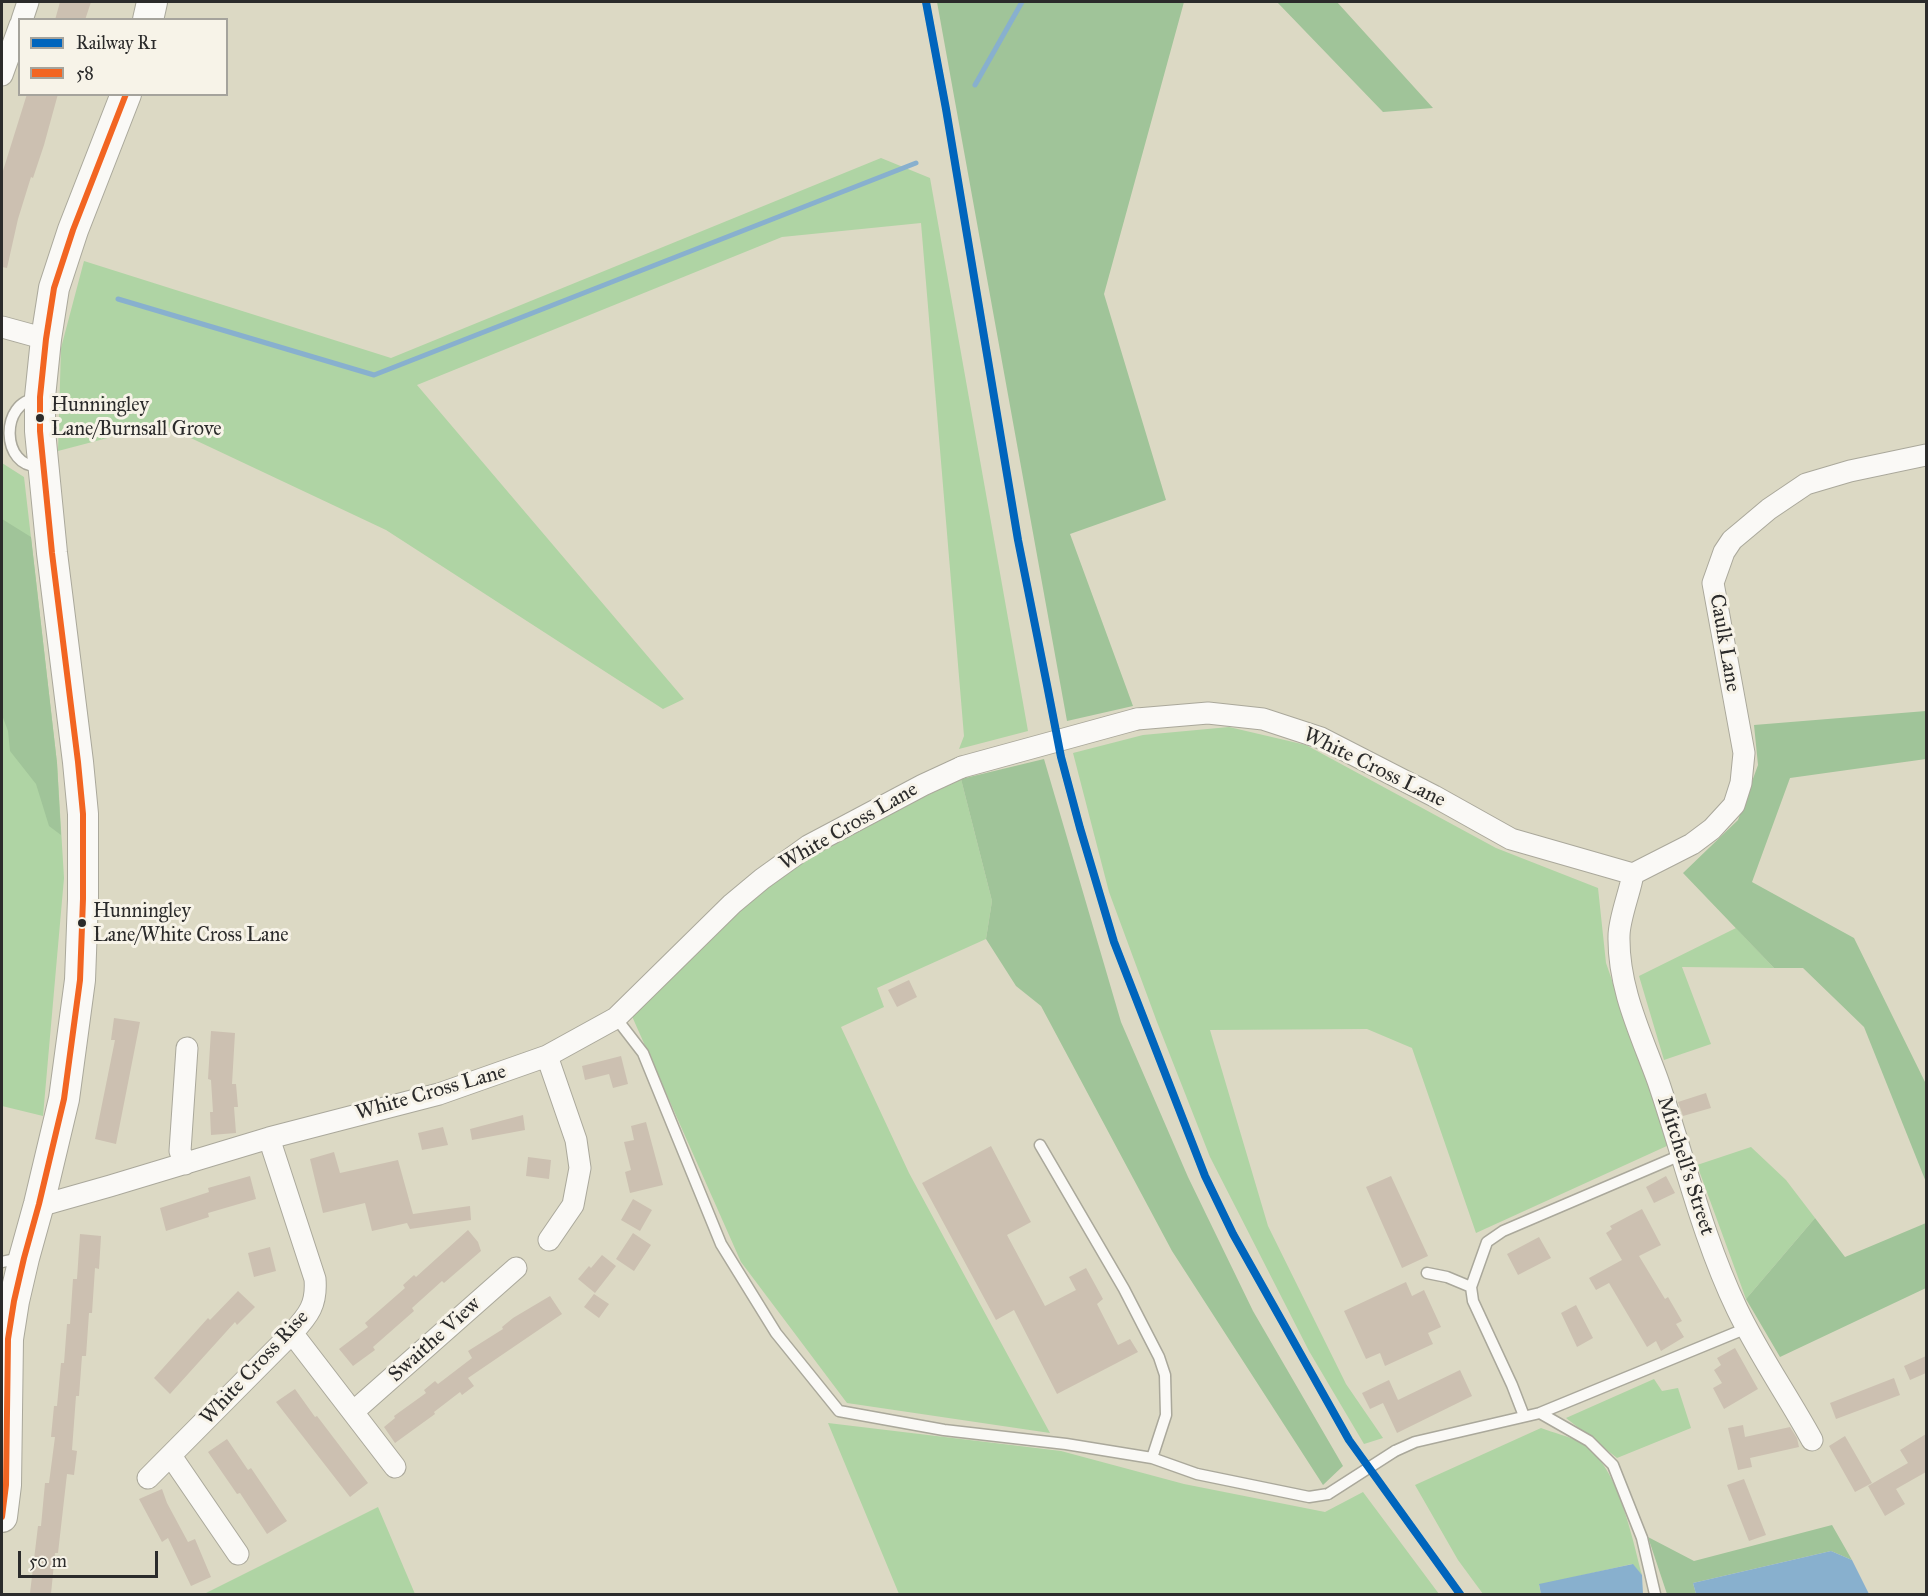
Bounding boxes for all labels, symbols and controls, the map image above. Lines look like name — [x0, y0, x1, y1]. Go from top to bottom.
legend — [18, 18, 228, 96]
text: Railway R1 — [76, 32, 157, 54]
text: 58 — [76, 62, 94, 84]
place label: Hunningley Lane/Burnsall Grove — [51, 394, 222, 441]
marker: Hunningley Lane/Burnsall Grove — [34, 412, 46, 424]
street label: Caulk Lane — [1703, 592, 1745, 694]
street label: White Cross Lane — [1299, 723, 1449, 813]
street label: White Cross Lane — [775, 777, 923, 877]
place label: Hunningley Lane/White Cross Lane — [93, 900, 289, 947]
marker: Hunningley Lane/White Cross Lane — [76, 917, 88, 929]
street label: White Cross Lane — [353, 1059, 509, 1127]
street label: Mitchell's Street — [1651, 1093, 1719, 1239]
street label: Swaithe View — [384, 1292, 486, 1388]
street label: White Cross Rise — [195, 1305, 315, 1431]
scale bar — [21, 1539, 160, 1577]
text: 50 m — [29, 1550, 67, 1572]

